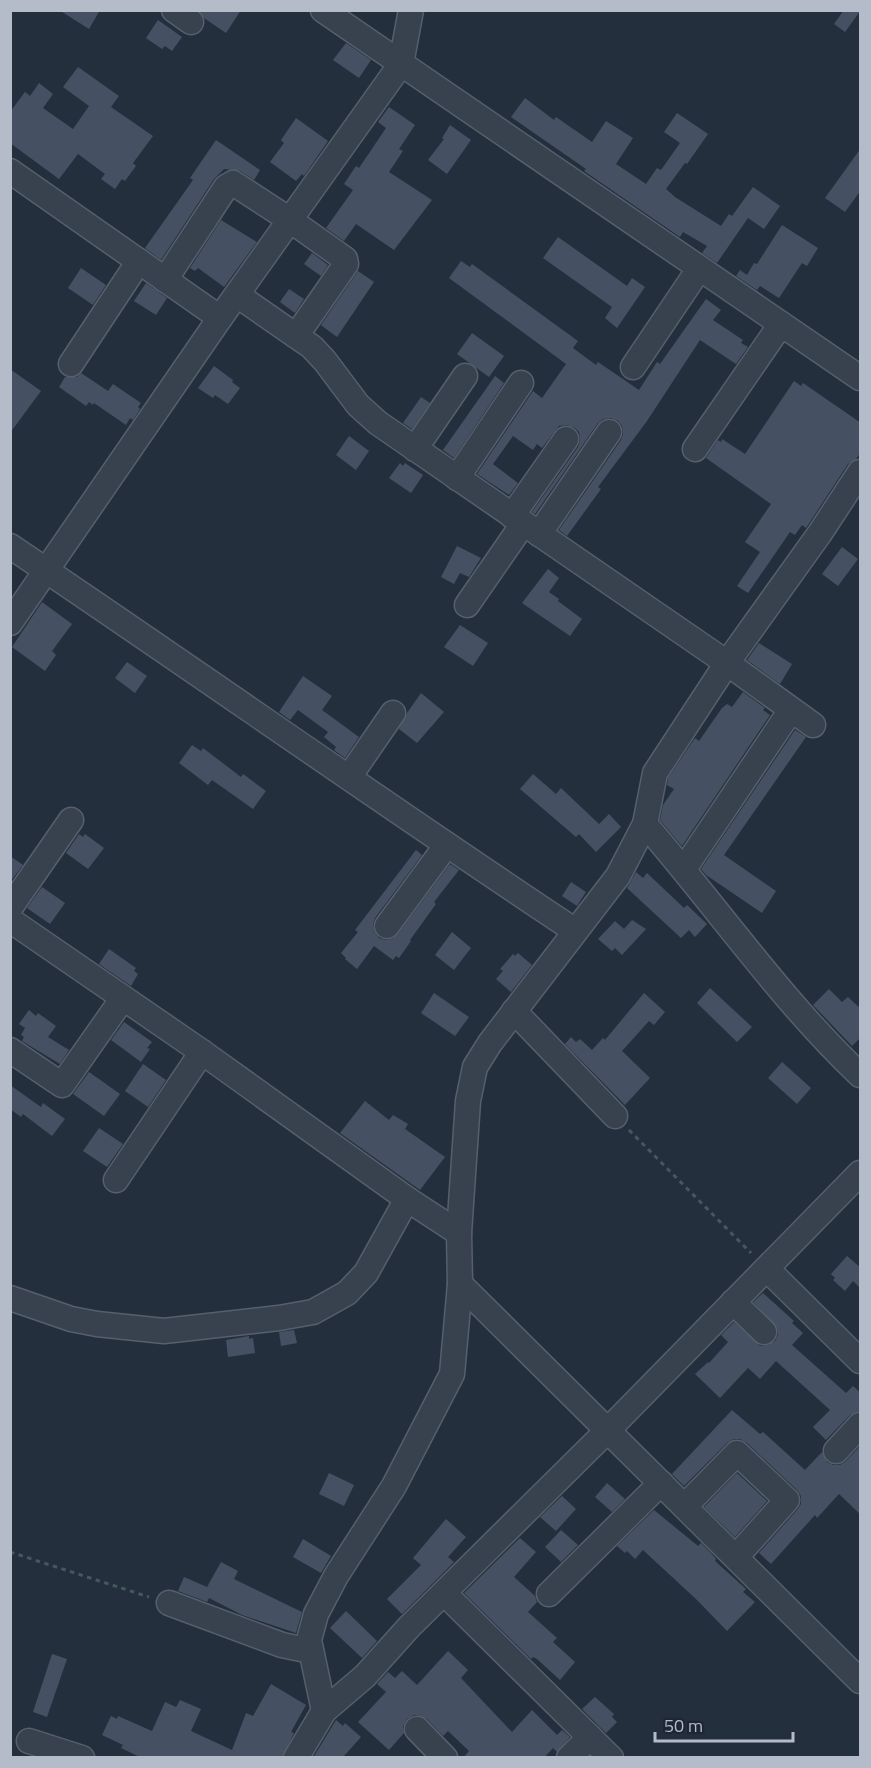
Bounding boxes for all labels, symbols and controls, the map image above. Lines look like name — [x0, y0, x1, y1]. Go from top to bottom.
scale bar — [655, 1705, 793, 1743]
text: 50 m — [664, 1712, 703, 1739]

